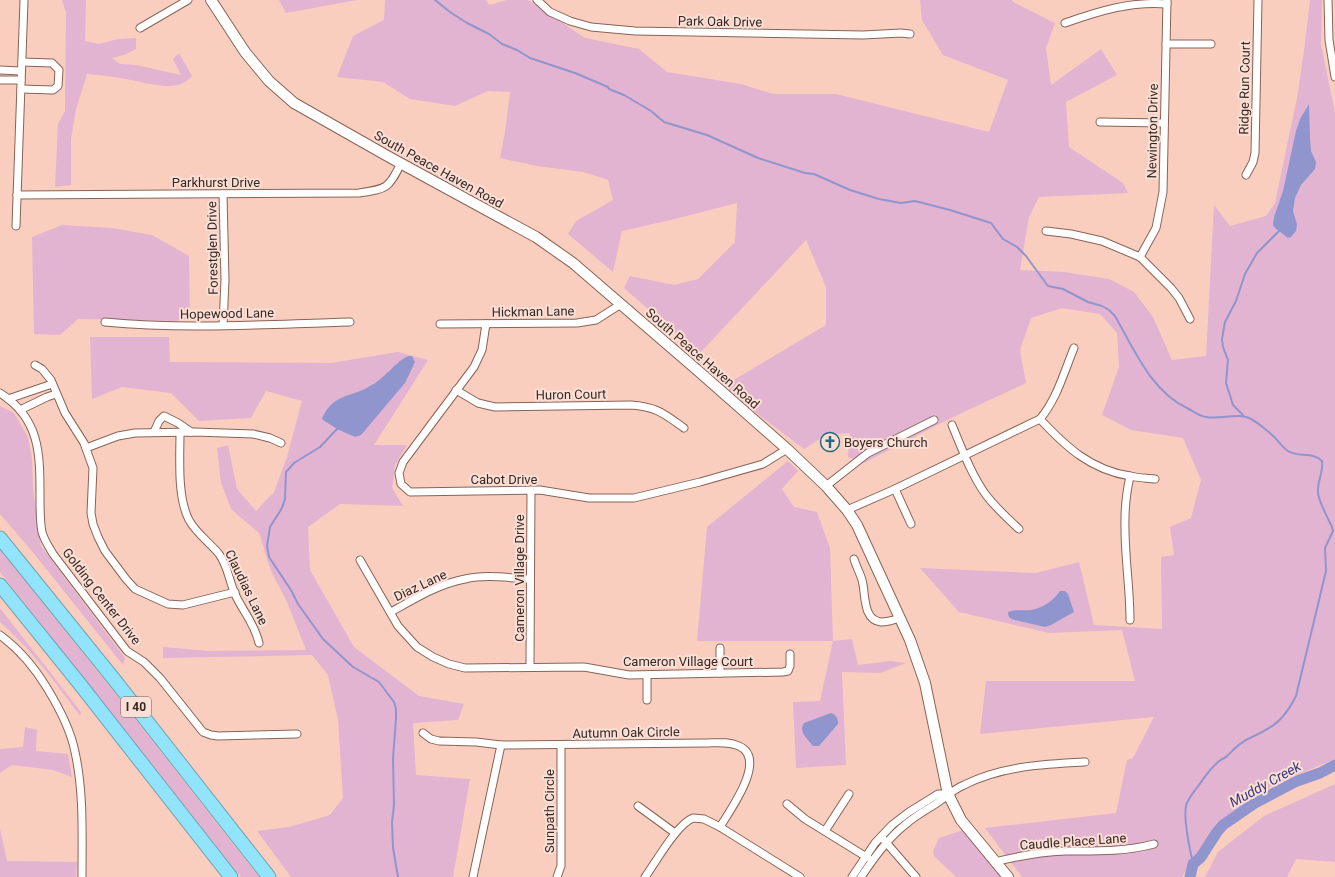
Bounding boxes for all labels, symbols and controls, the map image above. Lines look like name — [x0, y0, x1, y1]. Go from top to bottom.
street label: Park Oak Drive — [678, 13, 762, 30]
street label: Ridge Run Court — [1236, 41, 1253, 135]
street label: Newington Drive — [1144, 83, 1161, 178]
street label: South Peace Haven Road — [371, 128, 506, 211]
street label: Parkhurst Drive — [172, 175, 260, 190]
street label: Forestglen Drive — [204, 201, 221, 295]
street label: Hickman Lane — [491, 303, 575, 320]
street label: Hopewood Lane — [180, 305, 274, 322]
street label: South Peace Haven Road — [643, 305, 763, 412]
street label: Huron Court — [536, 386, 606, 403]
church icon: Boyers Church — [819, 431, 841, 453]
place label: Boyers Church — [844, 435, 928, 450]
street label: Cabot Drive — [471, 472, 538, 487]
street label: Cameron Village Drive — [512, 514, 527, 642]
street label: Golding Center Drive — [59, 545, 144, 648]
street label: Claudias Lane — [222, 547, 271, 627]
street label: Diaz Lane — [391, 567, 449, 604]
street label: Cameron Village Court — [623, 654, 753, 669]
road number: I 40 — [121, 697, 151, 717]
street label: Autumn Oak Circle — [572, 724, 680, 741]
water label: Muddy Creek — [1227, 757, 1304, 810]
street label: Sunpath Circle — [542, 769, 557, 853]
street label: Caudle Place Lane — [1019, 830, 1127, 853]

